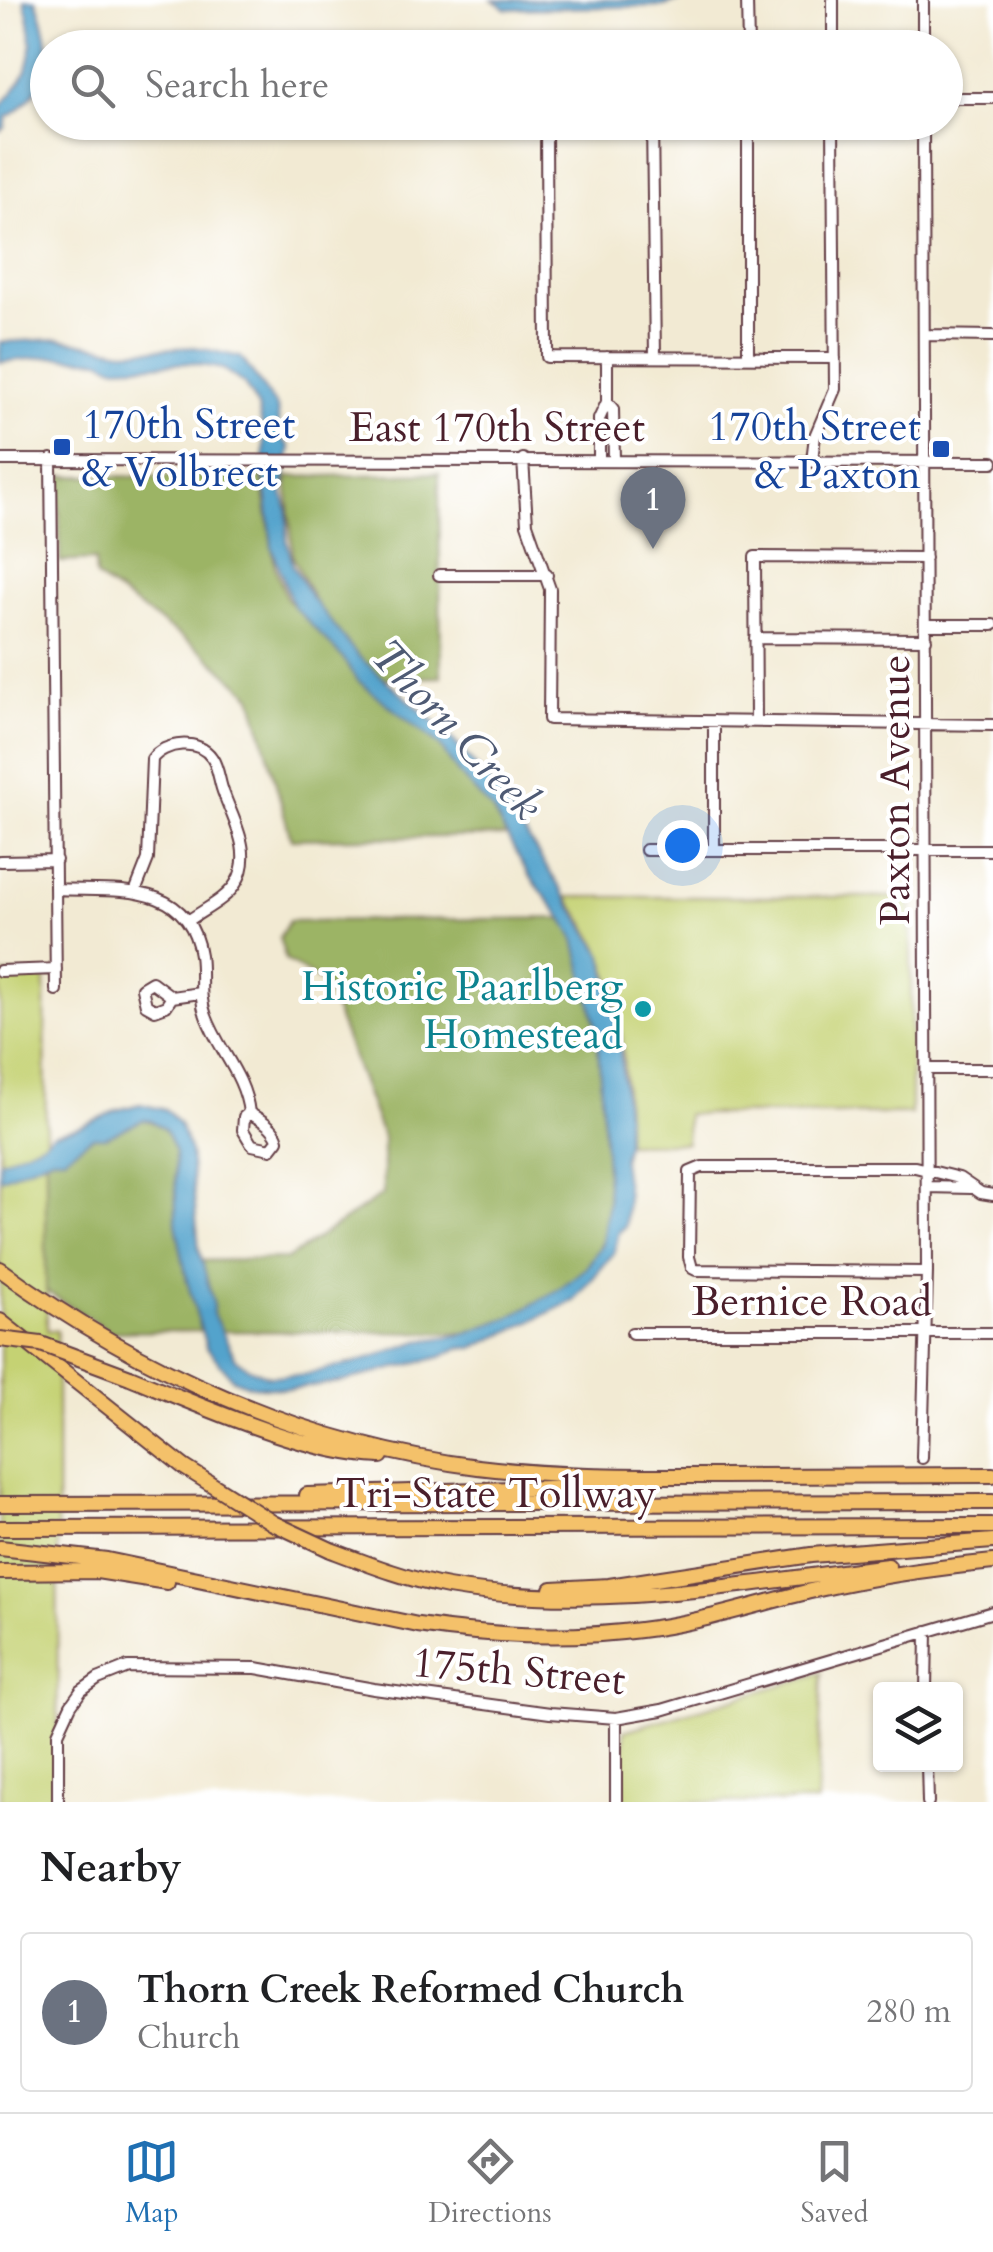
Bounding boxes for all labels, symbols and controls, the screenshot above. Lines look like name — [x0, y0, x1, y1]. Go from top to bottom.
search box — [30, 30, 963, 140]
icon: search — [65, 58, 120, 113]
text: Search here — [145, 59, 329, 111]
place label: 170th Street & Volbrect — [82, 396, 295, 501]
place label: 170th Street & Paxton — [708, 398, 921, 503]
street label: East 170th Street — [349, 399, 645, 456]
marker: 170th Street & Volbrect — [51, 436, 73, 458]
marker: 170th Street & Paxton — [930, 438, 952, 460]
pin: 1 — [620, 466, 686, 549]
water label: Thorn Creek — [357, 626, 557, 834]
street label: Paxton Avenue — [867, 654, 924, 926]
your location — [657, 820, 708, 871]
place label: Historic Paarlberg Homestead — [301, 958, 623, 1063]
marker: Historic Paarlberg Homestead — [632, 998, 654, 1020]
street label: Bernice Road — [692, 1273, 932, 1330]
street label: Tri-State Tollway — [335, 1465, 657, 1522]
street label: 175th Street — [410, 1634, 628, 1709]
map controls — [873, 1682, 963, 1772]
button: layers — [873, 1682, 963, 1772]
text: Nearby — [40, 1839, 182, 1896]
text: Thorn Creek Reformed Church — [137, 1964, 684, 2016]
text: 1 — [66, 1990, 83, 2034]
text: 280 m — [866, 1990, 951, 2034]
text: Church — [137, 2016, 240, 2060]
tab: Map — [124, 2134, 179, 2232]
tab: Directions — [428, 2134, 552, 2232]
tab: Saved — [801, 2134, 869, 2232]

